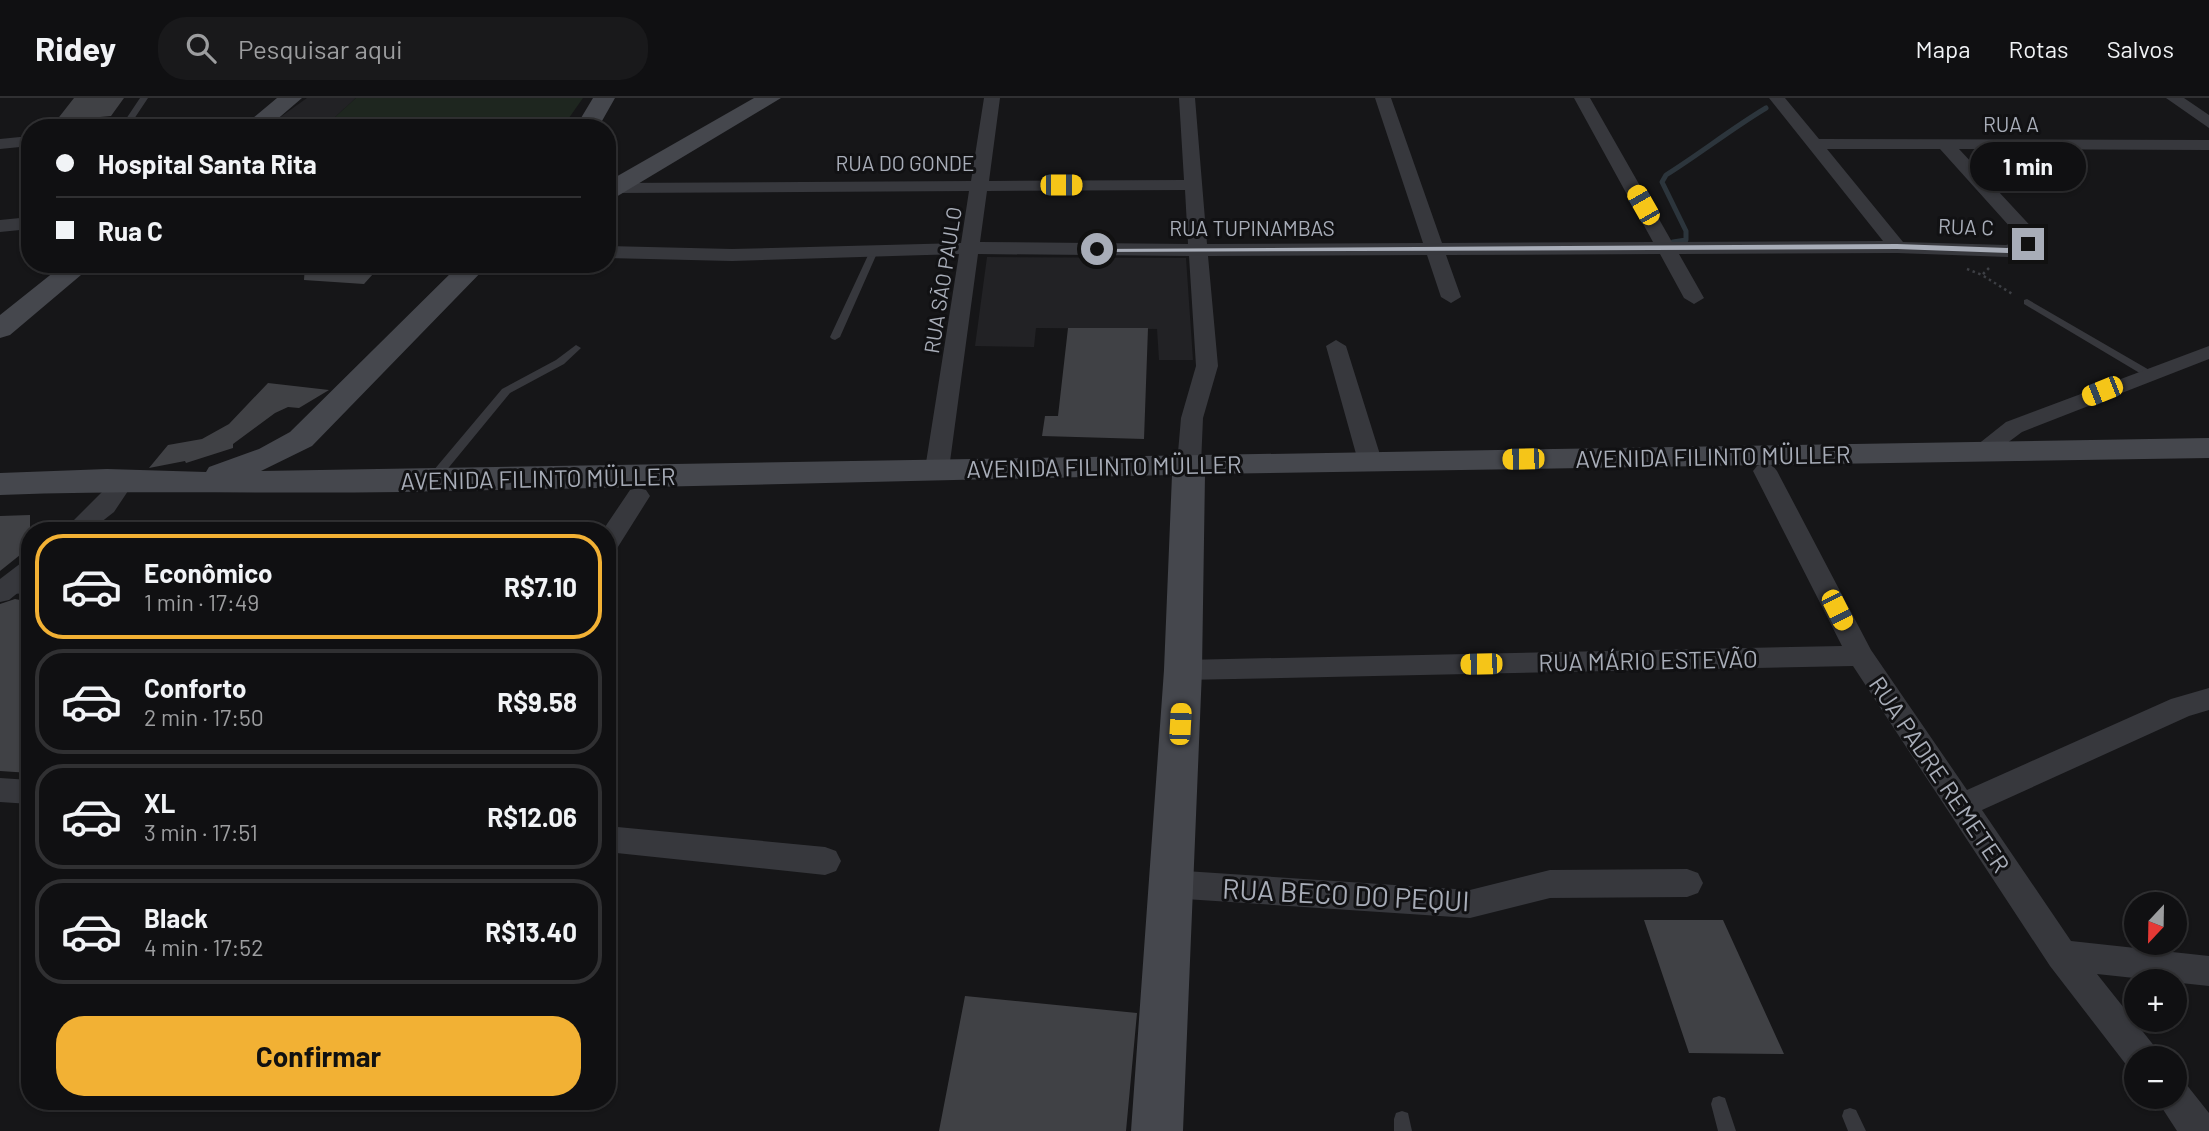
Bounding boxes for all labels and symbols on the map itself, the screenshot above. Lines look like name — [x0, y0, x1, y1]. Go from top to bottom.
street label: RUA A — [1983, 111, 2039, 136]
callout: 1 min — [1970, 142, 2086, 192]
street label: RUA DO GONDE — [836, 150, 974, 175]
car — [1041, 175, 1083, 196]
car — [1624, 182, 1663, 228]
street label: RUA SÃO PAULO — [918, 205, 966, 355]
street label: RUA C — [1938, 213, 1994, 239]
street label: RUA TUPINAMBAS — [1169, 215, 1335, 240]
route end — [2012, 228, 2044, 260]
route start — [1081, 233, 1113, 265]
car — [2079, 373, 2126, 409]
street label: AVENIDA FILINTO MÜLLER — [1575, 439, 1851, 473]
car — [1502, 448, 1545, 470]
street label: AVENIDA FILINTO MÜLLER — [966, 449, 1242, 483]
street label: AVENIDA FILINTO MÜLLER — [400, 461, 676, 495]
car — [1819, 587, 1856, 633]
street label: RUA MÁRIO ESTEVÃO — [1538, 644, 1758, 676]
car — [1460, 653, 1503, 675]
street label: RUA PADRE REMETER — [1864, 670, 2016, 878]
car — [1169, 702, 1192, 746]
street label: RUA BECO DO PEQUI — [1222, 871, 1470, 917]
north arrow — [2124, 892, 2188, 956]

